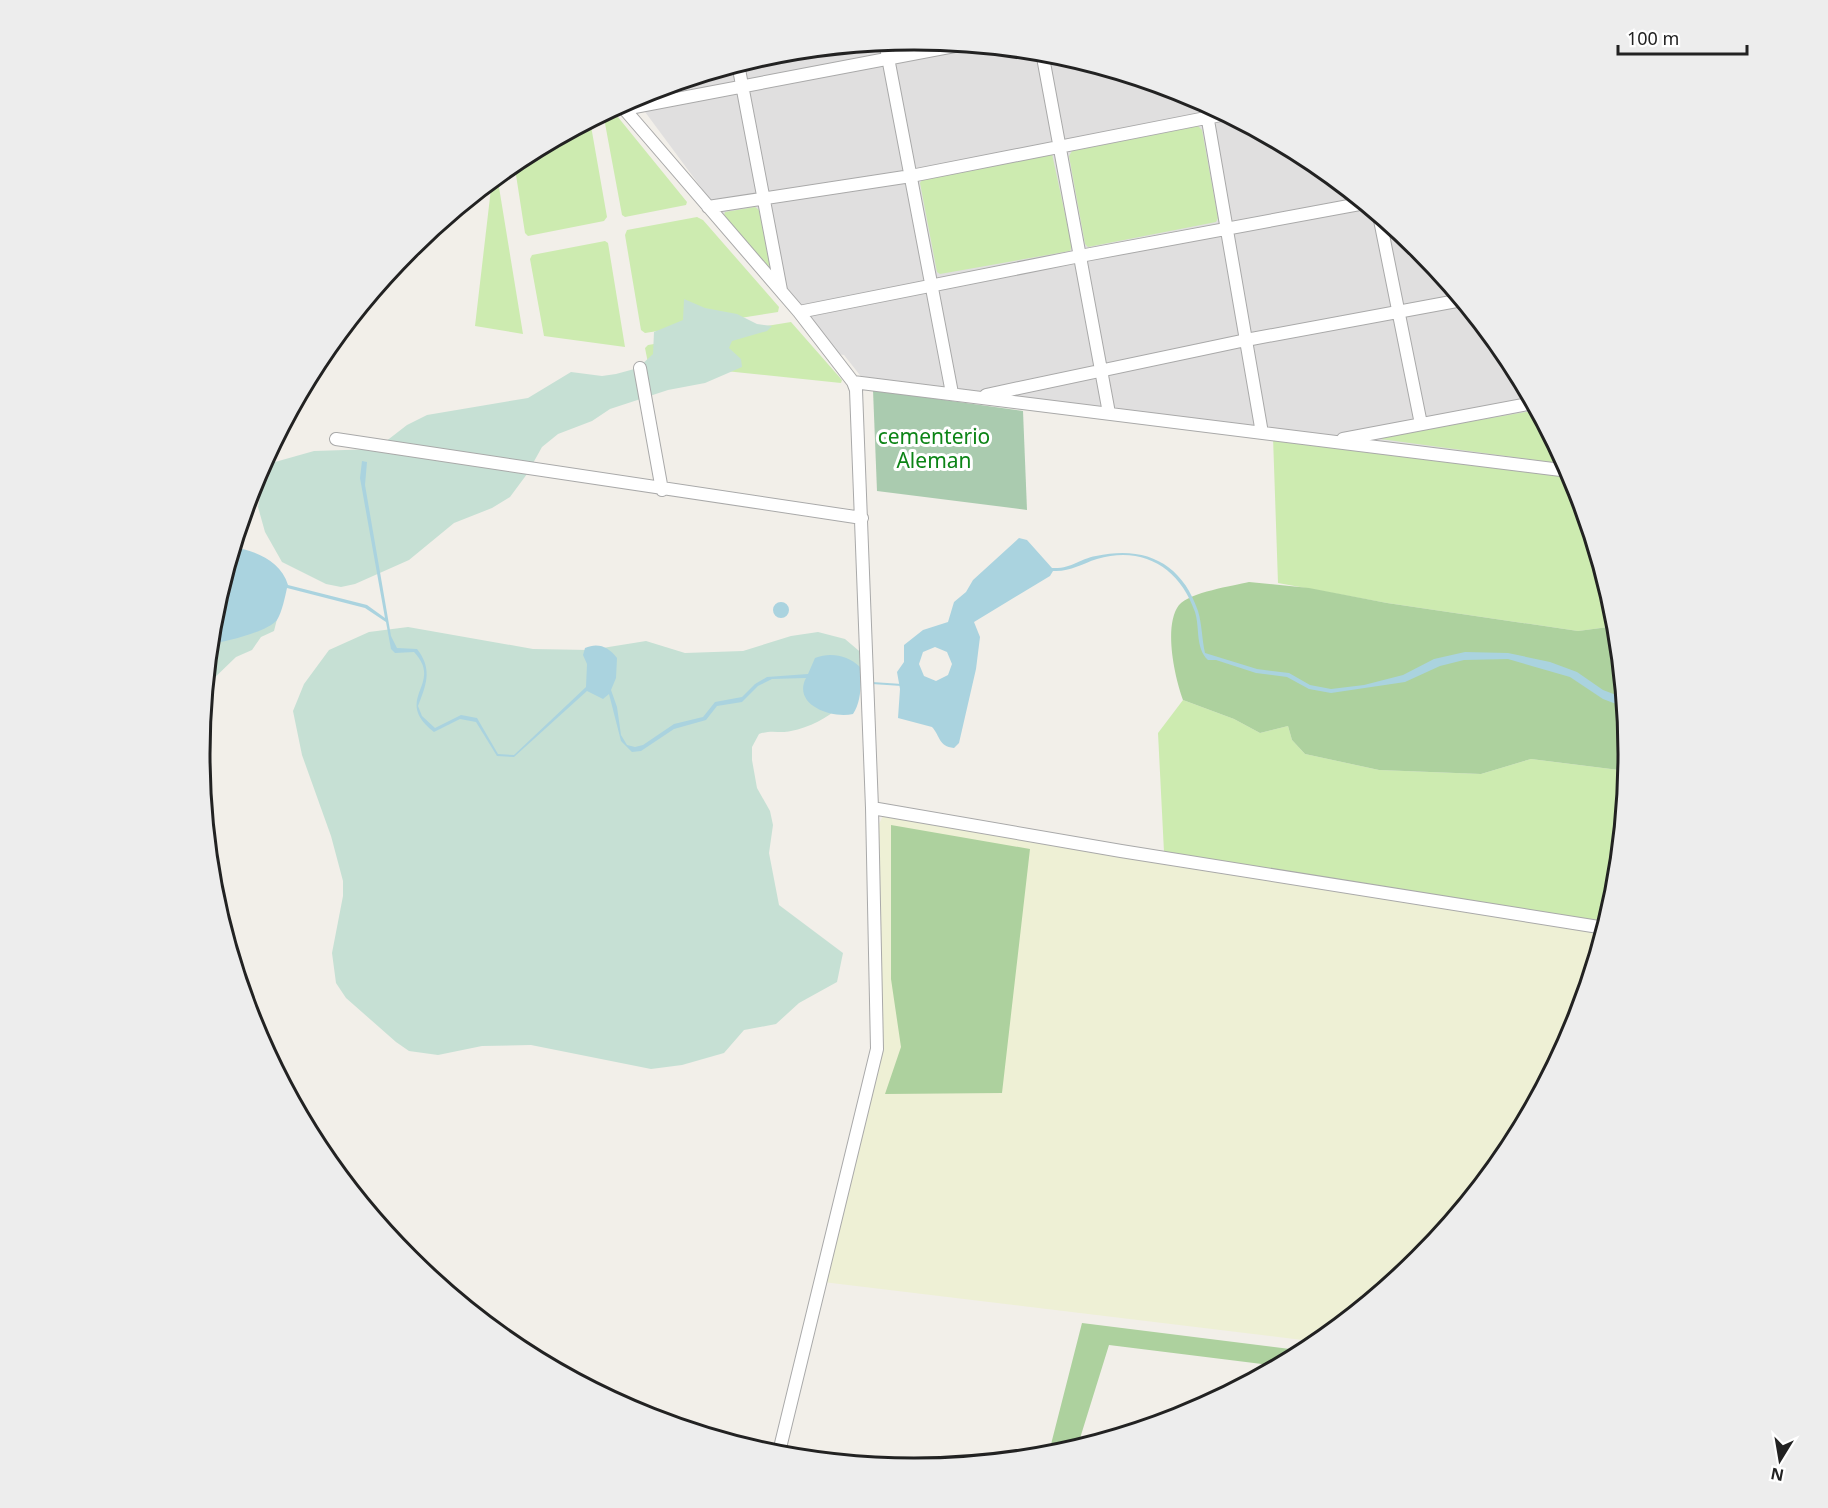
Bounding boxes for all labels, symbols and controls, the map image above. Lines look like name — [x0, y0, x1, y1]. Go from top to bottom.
scale bar — [1618, 18, 1747, 56]
text: 100 m — [1627, 26, 1679, 50]
park label: cementerio Aleman — [878, 422, 990, 474]
north arrow — [1750, 1430, 1810, 1490]
text: N — [1769, 1463, 1786, 1487]

